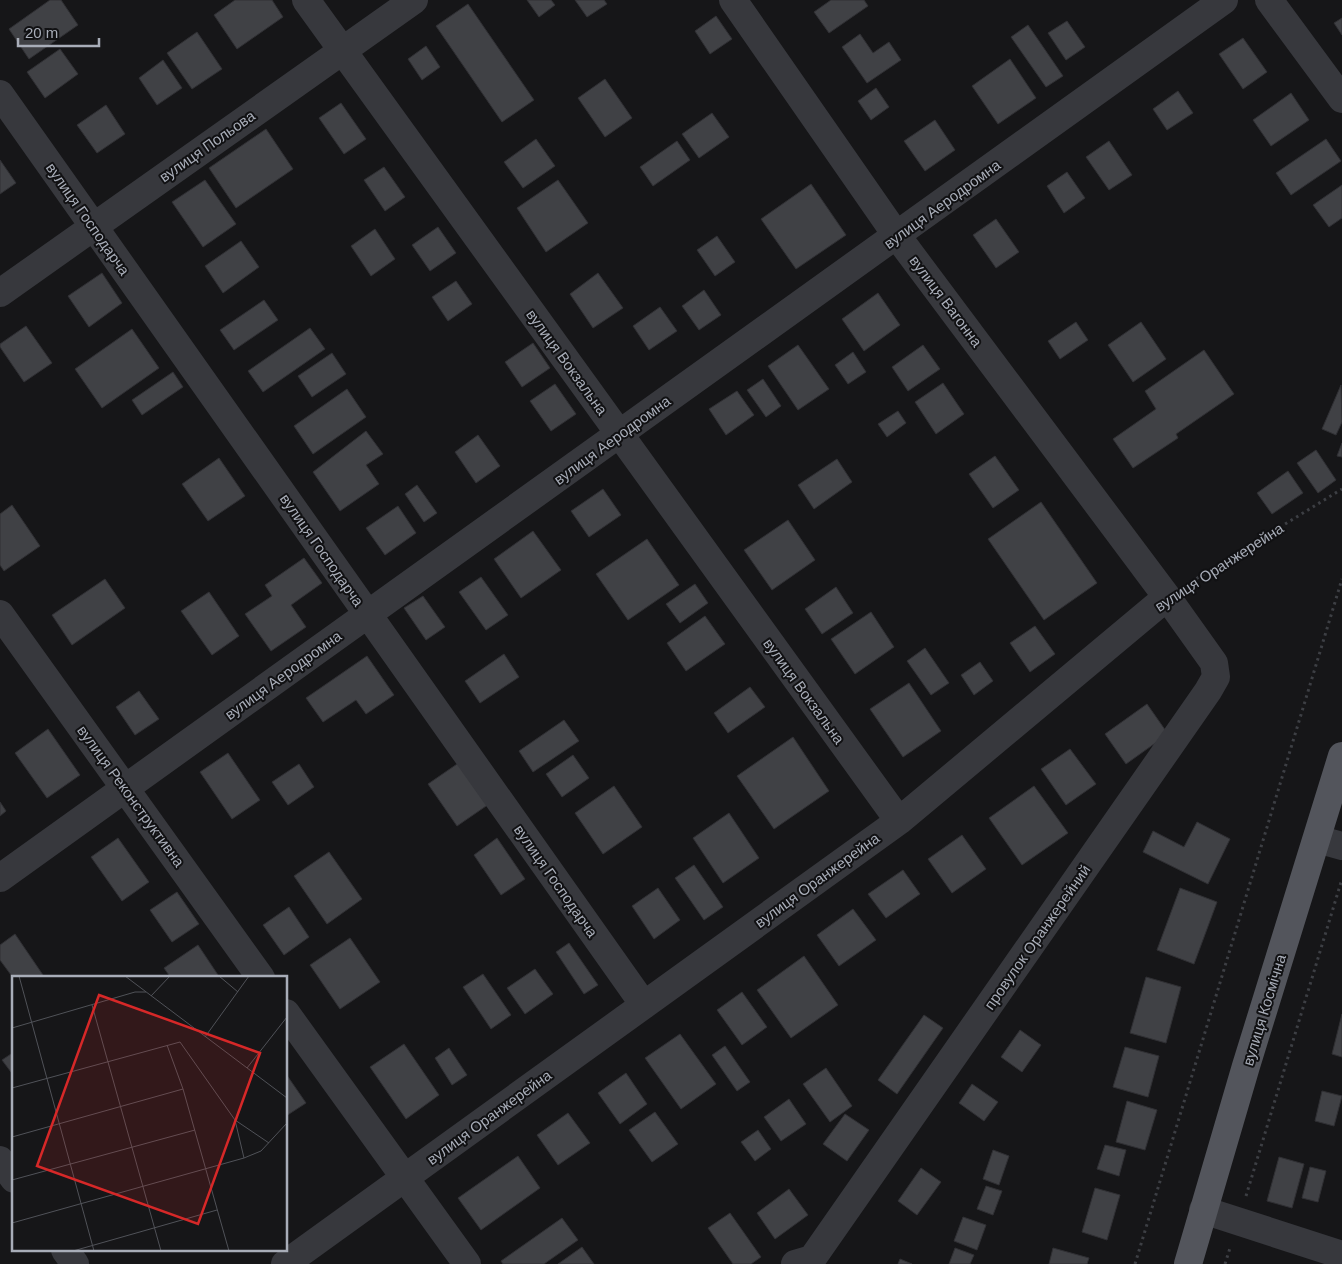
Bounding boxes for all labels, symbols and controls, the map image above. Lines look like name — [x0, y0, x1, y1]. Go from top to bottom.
scale bar — [18, 15, 99, 47]
text: 20 m — [25, 24, 58, 41]
street label: вулиця Польова — [156, 106, 259, 185]
street label: вулиця Аеродромна — [880, 156, 1004, 252]
street label: вулиця Господарча — [43, 160, 134, 279]
street label: вулиця Вагонна — [906, 252, 986, 350]
street label: вулиця Вокзальна — [523, 306, 611, 419]
street label: вулиця Аеродромна — [550, 392, 674, 488]
street label: вулиця Господарча — [277, 491, 368, 610]
street label: вулиця Оранжерейна — [1152, 519, 1287, 615]
street label: вулиця Аеродромна — [221, 627, 345, 723]
street label: вулиця Вокзальна — [760, 635, 848, 748]
street label: вулиця Реконструктивна — [74, 722, 188, 870]
street label: вулиця Господарча — [511, 822, 602, 941]
street label: вулиця Оранжерейна — [752, 829, 883, 931]
street label: провулок Оранжерейний — [980, 861, 1094, 1013]
street label: вулиця Космічна — [1239, 952, 1289, 1068]
inset map — [12, 976, 288, 1252]
street label: вулиця Оранжерейна — [424, 1066, 555, 1168]

